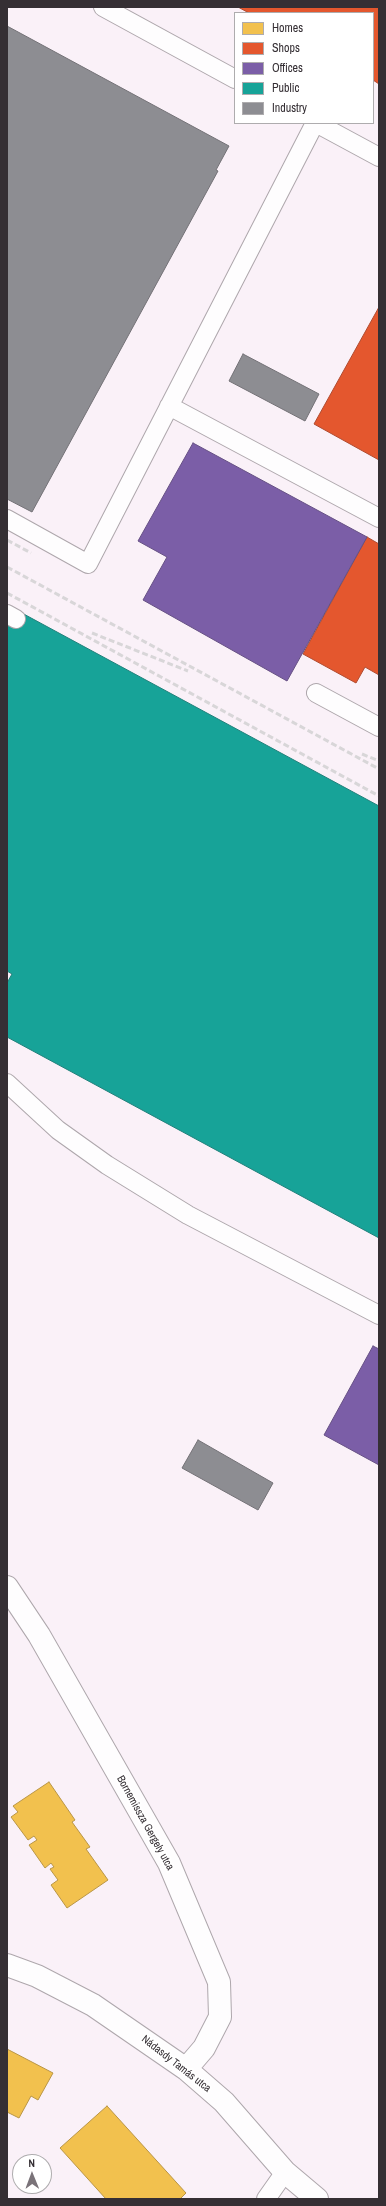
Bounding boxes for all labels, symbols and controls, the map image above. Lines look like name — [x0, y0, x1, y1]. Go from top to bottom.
legend — [234, 12, 374, 124]
text: Homes — [272, 20, 303, 36]
text: Shops — [272, 40, 300, 56]
text: Offices — [272, 60, 303, 76]
text: Public — [272, 80, 299, 96]
text: Industry — [272, 100, 307, 116]
street label: Bornemissza Gergely utca — [113, 1773, 177, 1873]
street label: Nádasdy Tamás utca — [139, 2033, 213, 2095]
north arrow — [12, 2154, 52, 2194]
text: N — [28, 2156, 35, 2170]

